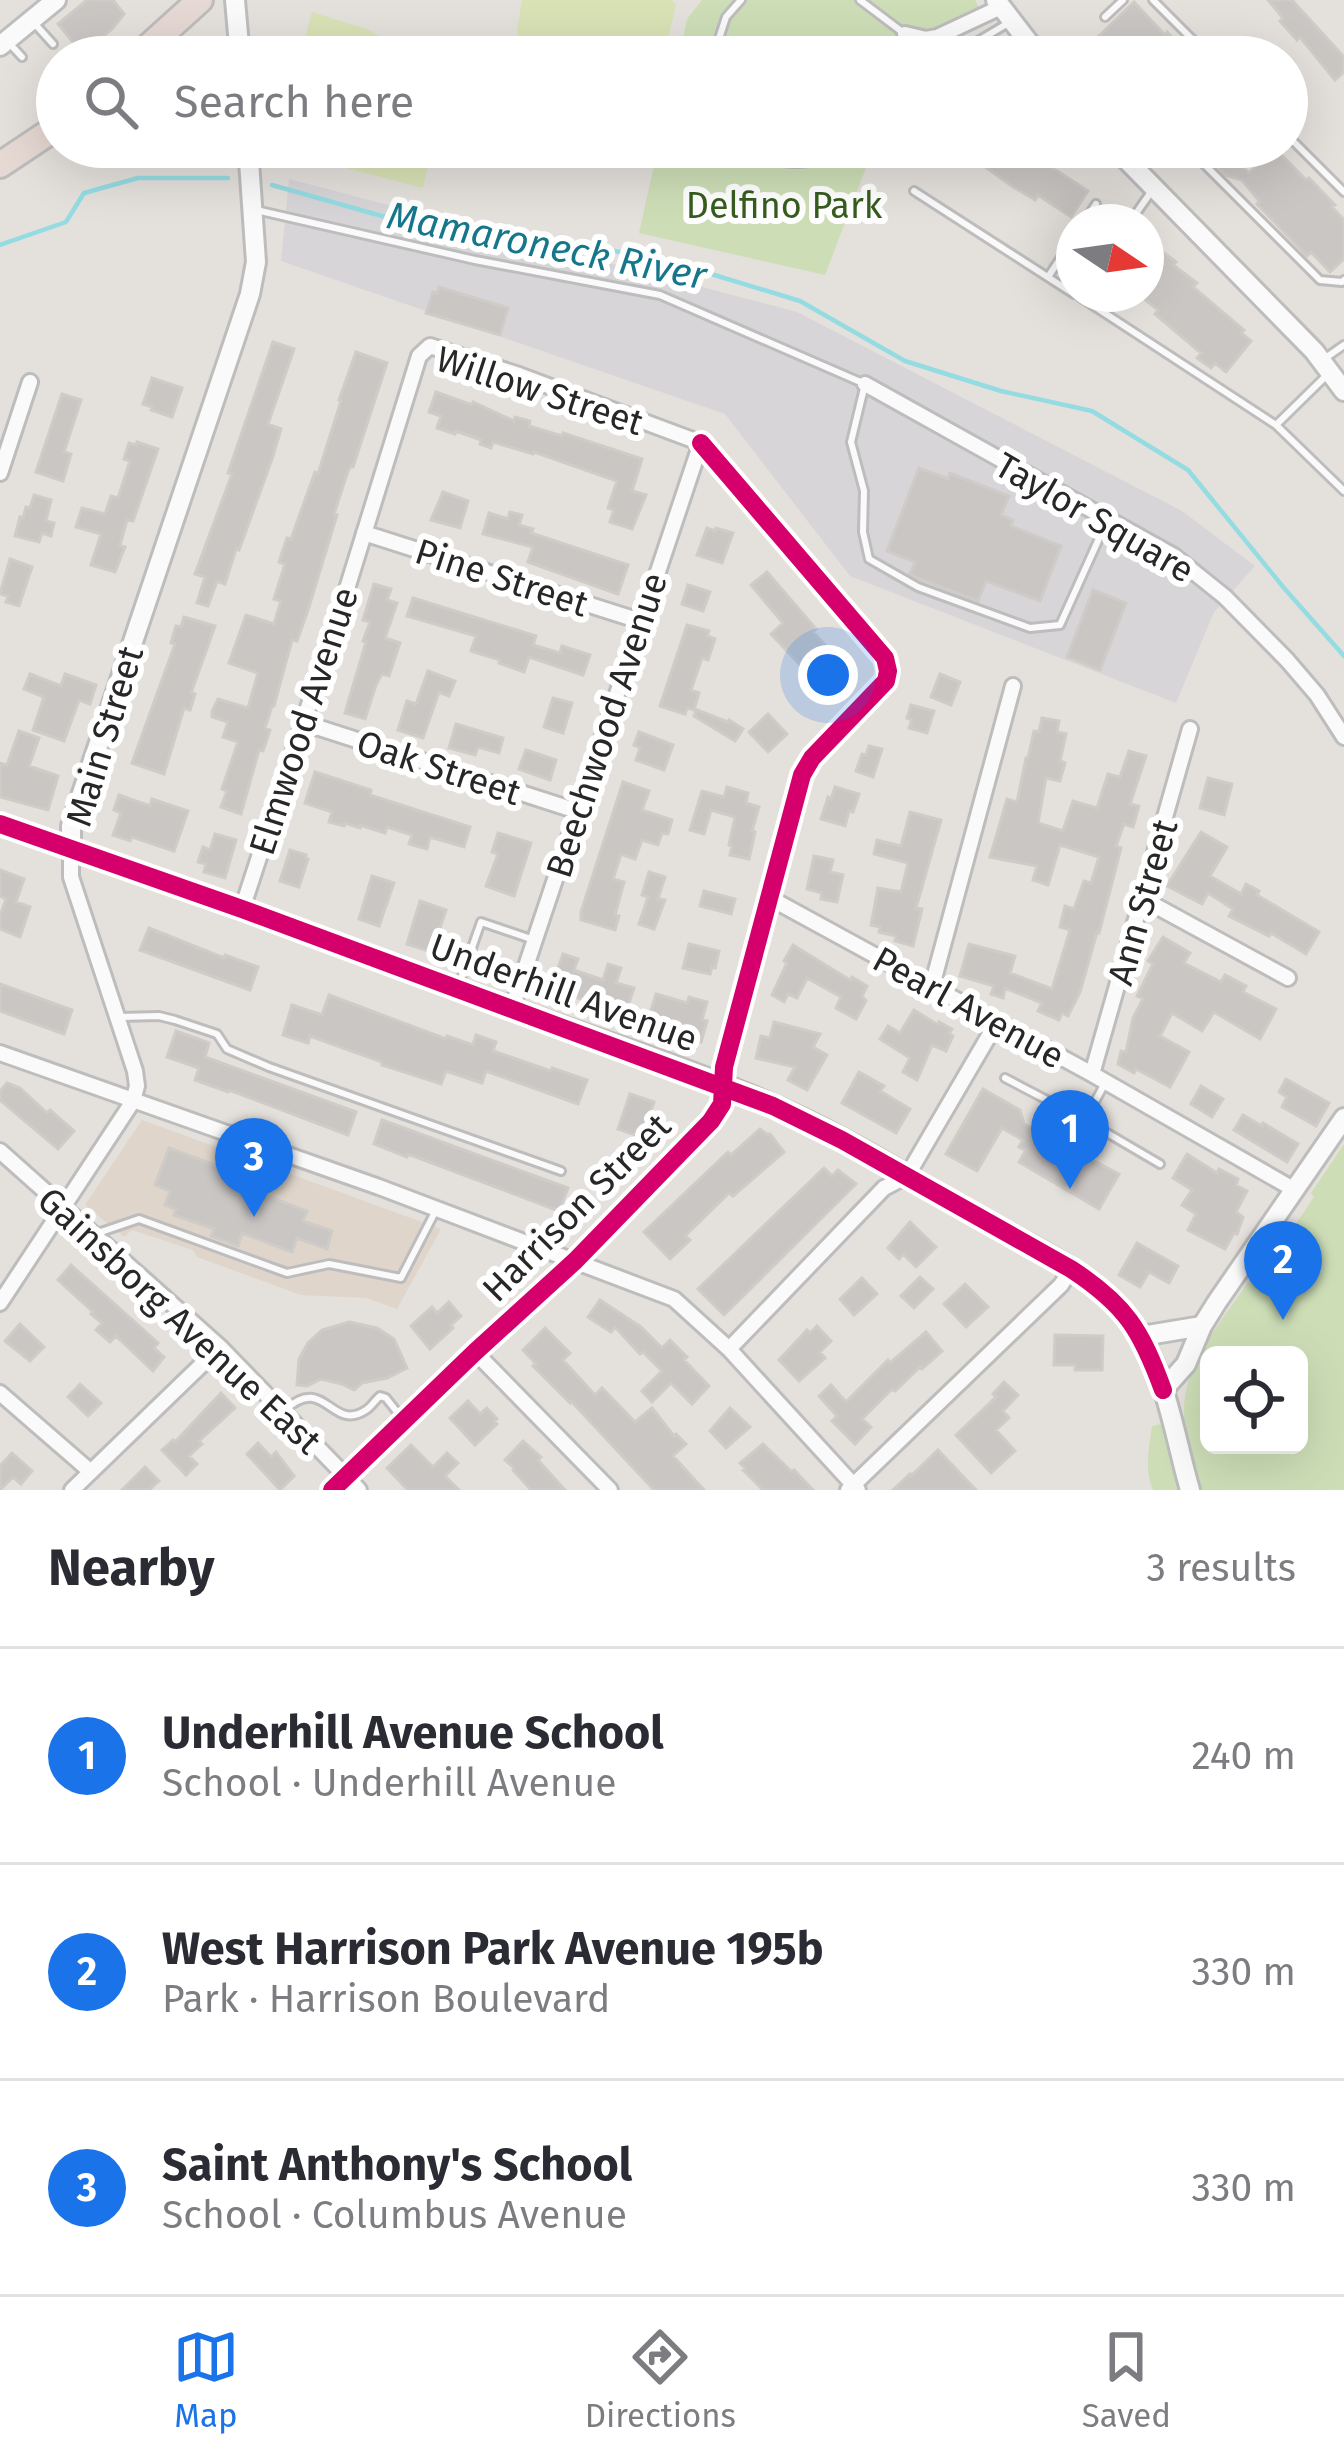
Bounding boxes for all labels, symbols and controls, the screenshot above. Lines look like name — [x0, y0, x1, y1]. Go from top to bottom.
search box — [36, 36, 1308, 168]
icon: search — [78, 69, 144, 135]
text: Search here — [174, 75, 414, 129]
park label: Delfino Park — [686, 184, 883, 228]
water label: Mamaroneck River — [383, 192, 711, 300]
north arrow — [1056, 204, 1164, 312]
street label: Willow Street — [431, 337, 649, 445]
street label: Taylor Square — [987, 443, 1202, 593]
street label: Pine Street — [410, 529, 594, 627]
street label: Beechwood Avenue — [537, 567, 677, 883]
street label: Elmwood Avenue — [240, 582, 368, 861]
street label: Main Street — [57, 641, 153, 832]
your location — [798, 645, 858, 705]
street label: Oak Street — [351, 721, 526, 815]
street label: Ann Street — [1098, 814, 1188, 990]
street label: Underhill Avenue — [424, 924, 703, 1062]
street label: Pearl Avenue — [865, 937, 1072, 1079]
pin: 1 — [1031, 1090, 1109, 1189]
street label: Harrison Street — [473, 1104, 680, 1311]
pin: 3 — [215, 1118, 293, 1217]
street label: Gainsborg Avenue East — [29, 1178, 330, 1463]
pin: 2 — [1244, 1221, 1322, 1320]
map controls — [1200, 1346, 1308, 1454]
button: locate — [1200, 1346, 1308, 1454]
text: Nearby — [48, 1537, 214, 1599]
text: 3 results — [1146, 1545, 1296, 1591]
text: Underhill Avenue School — [162, 1706, 664, 1760]
text: 1 — [78, 1733, 96, 1779]
text: 240 m — [1191, 1733, 1296, 1779]
text: School · Underhill Avenue — [162, 1760, 617, 1806]
text: West Harrison Park Avenue 195b — [162, 1922, 824, 1976]
text: 2 — [77, 1949, 97, 1995]
text: 330 m — [1192, 1949, 1296, 1995]
text: Park · Harrison Boulevard — [162, 1976, 610, 2022]
text: Saint Anthony's School — [162, 2138, 632, 2192]
text: 3 — [77, 2165, 97, 2211]
text: 330 m — [1192, 2165, 1296, 2211]
text: School · Columbus Avenue — [162, 2192, 627, 2238]
tab: Map — [173, 2324, 239, 2436]
tab: Directions — [585, 2324, 736, 2436]
tab: Saved — [1082, 2324, 1171, 2436]

